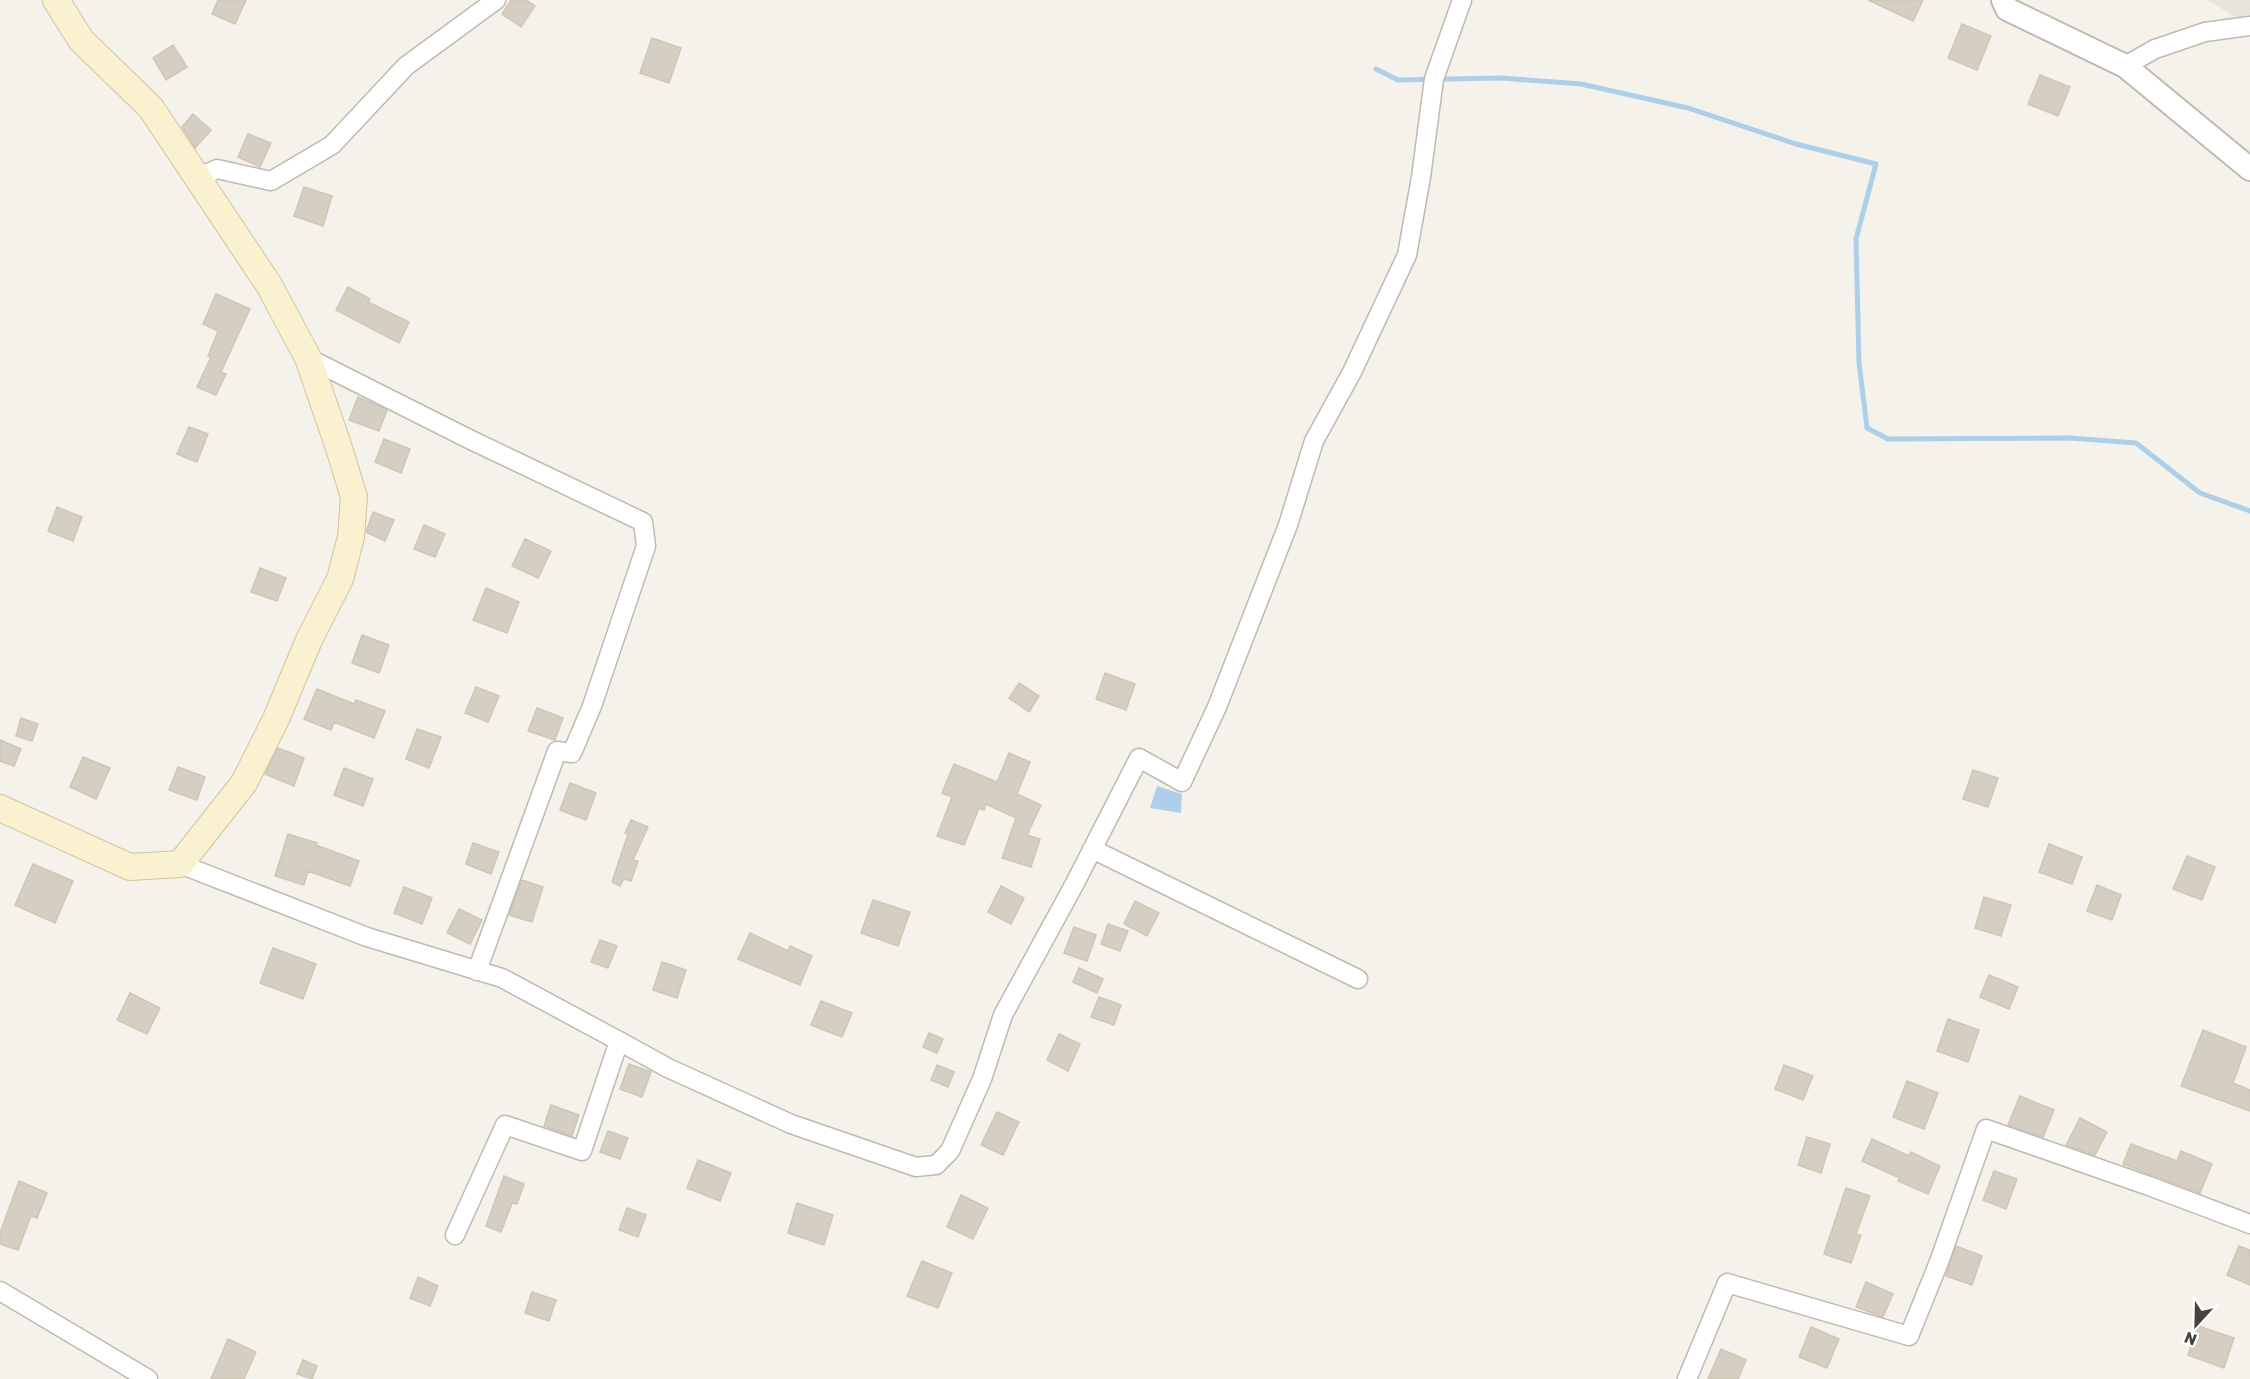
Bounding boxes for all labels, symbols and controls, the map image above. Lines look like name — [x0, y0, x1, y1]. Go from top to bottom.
north arrow — [2166, 1295, 2226, 1355]
text: N — [2182, 1327, 2199, 1349]

